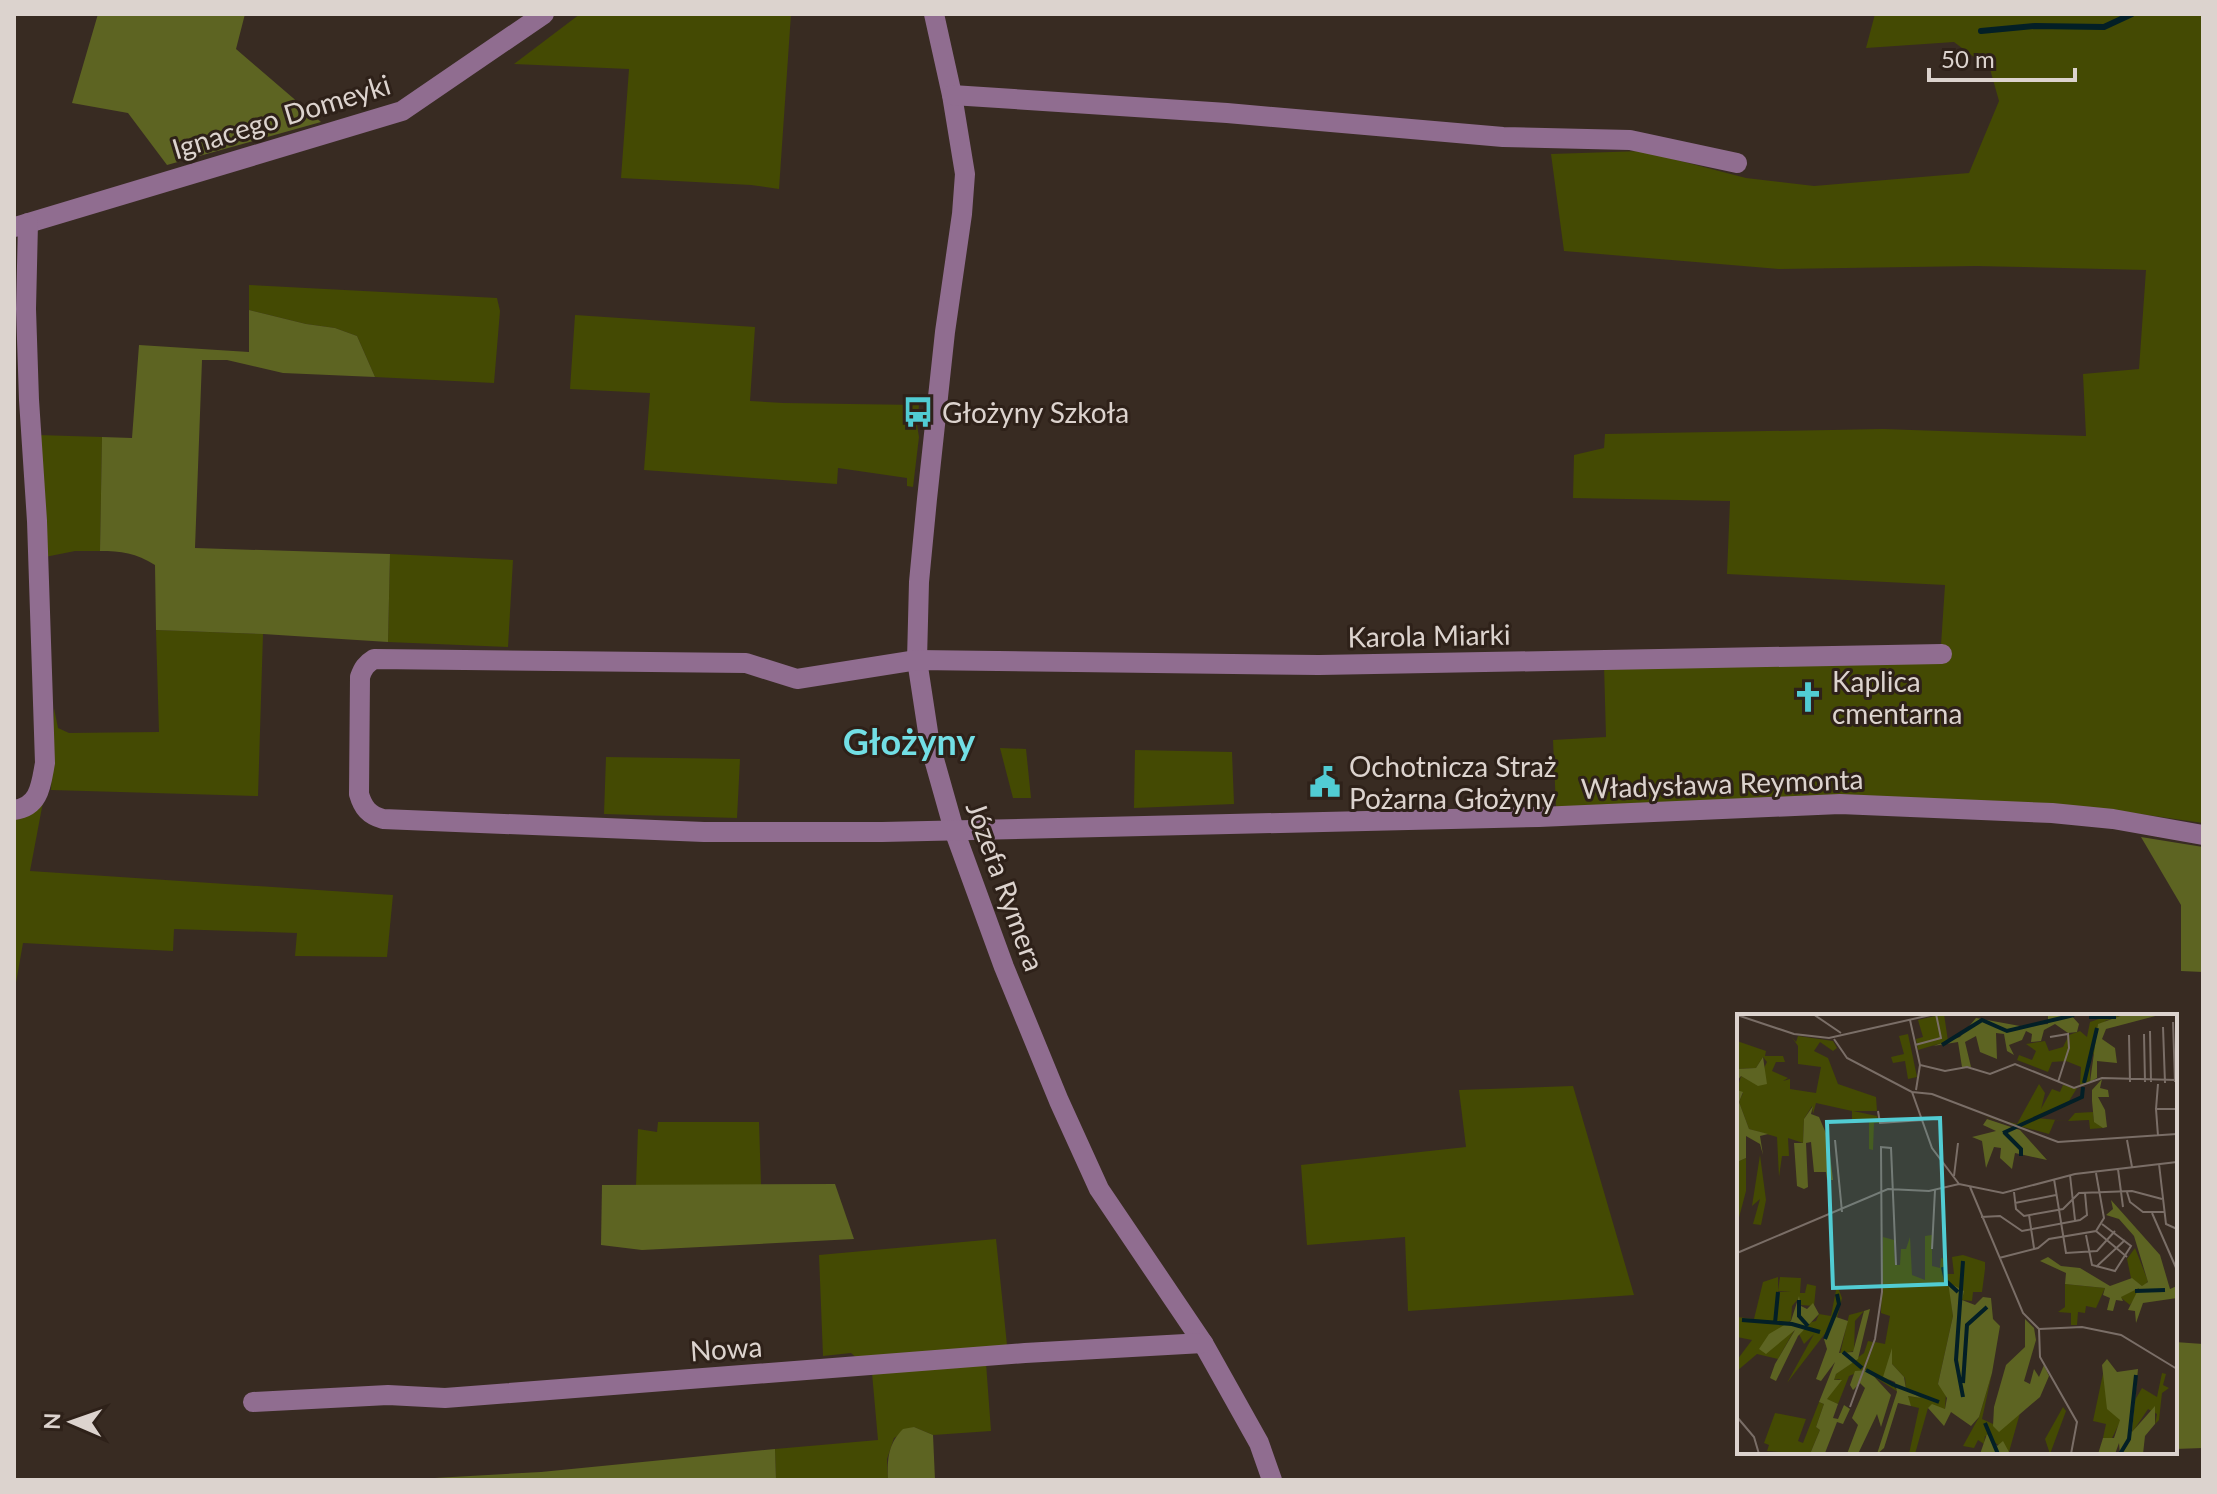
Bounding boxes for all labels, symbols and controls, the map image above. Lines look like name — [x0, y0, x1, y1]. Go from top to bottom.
scale bar — [1929, 32, 2075, 82]
text: 50 m — [1941, 44, 1995, 73]
street label: Ignacego Domeyki — [168, 67, 394, 165]
bus stop icon: Głożyny Szkoła — [901, 395, 935, 429]
place label: Głożyny Szkoła — [942, 395, 1129, 429]
street label: Karola Miarki — [1347, 617, 1511, 653]
place label: Kaplica cmentarna — [1832, 664, 1962, 730]
church icon: Kaplica cmentarna — [1791, 680, 1825, 714]
district label: Głożyny — [843, 719, 975, 763]
place label: Ochotnicza Straż Pożarna Głożyny — [1349, 749, 1556, 815]
street label: Władysława Reymonta — [1580, 761, 1864, 805]
public building icon: Ochotnicza Straż Pożarna Głożyny — [1308, 765, 1342, 799]
street label: Józefa Rymera — [960, 797, 1052, 975]
inset map — [1737, 1014, 2177, 1454]
street label: Nowa — [689, 1329, 763, 1367]
north arrow — [32, 1382, 112, 1462]
text: N — [38, 1412, 65, 1430]

